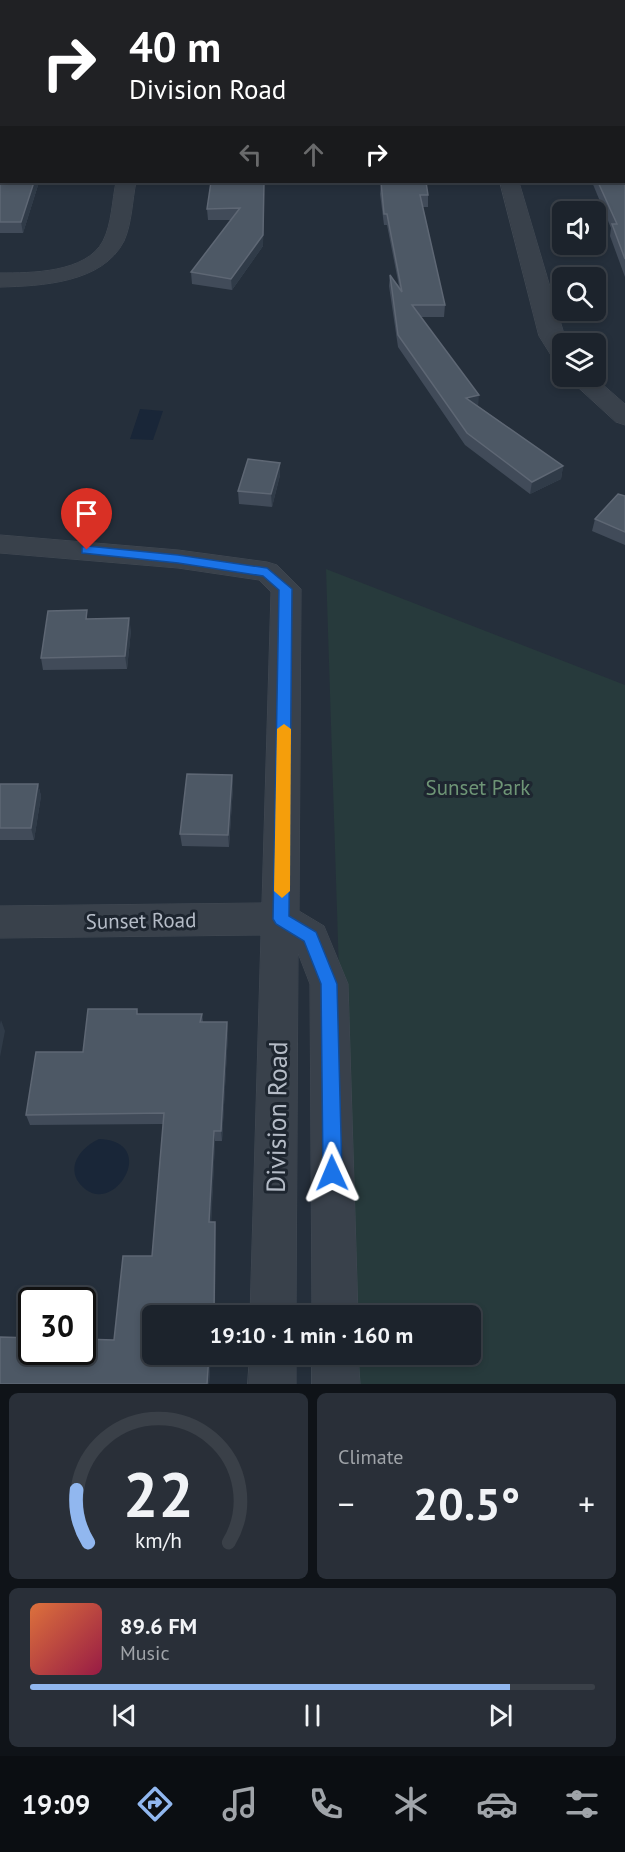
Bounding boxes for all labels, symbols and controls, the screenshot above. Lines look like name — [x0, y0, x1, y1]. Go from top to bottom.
text: 40 m — [129, 19, 221, 74]
icon: right — [30, 24, 108, 102]
text: Division Road — [129, 72, 286, 106]
icon: left — [234, 138, 267, 171]
icon: ahead — [297, 138, 330, 171]
icon: right — [360, 138, 393, 171]
map controls — [552, 201, 606, 387]
button: sound — [552, 201, 606, 255]
button: search — [552, 267, 606, 321]
button: layers — [552, 333, 606, 387]
pin — [61, 488, 112, 550]
icon: arrive — [70, 497, 103, 530]
park label: Sunset Park — [426, 774, 530, 801]
street label: Sunset Road — [85, 906, 197, 935]
street label: Division Road — [259, 1041, 294, 1193]
position arrow — [300, 1141, 364, 1205]
speed limit sign: 30 — [18, 1287, 96, 1365]
text: 19:10 · 1 min · 160 m — [210, 1321, 413, 1349]
text: Climate — [338, 1444, 404, 1470]
text: 22 — [123, 1453, 194, 1534]
text: 20.5° — [413, 1474, 520, 1532]
text: − — [338, 1482, 355, 1525]
text: + — [578, 1482, 595, 1525]
text: km/h — [135, 1526, 182, 1554]
text: 89.6 FM — [120, 1612, 197, 1640]
text: Music — [120, 1640, 169, 1666]
icon: previous — [108, 1699, 141, 1732]
icon: pause — [296, 1699, 329, 1732]
icon: next — [484, 1699, 517, 1732]
icon: directions — [134, 1783, 176, 1825]
icon: music — [219, 1783, 261, 1825]
icon: phone — [305, 1783, 347, 1825]
icon: climate — [390, 1783, 432, 1825]
icon: car — [476, 1783, 518, 1825]
icon: filters — [561, 1783, 603, 1825]
text: 19:09 — [22, 1787, 90, 1821]

